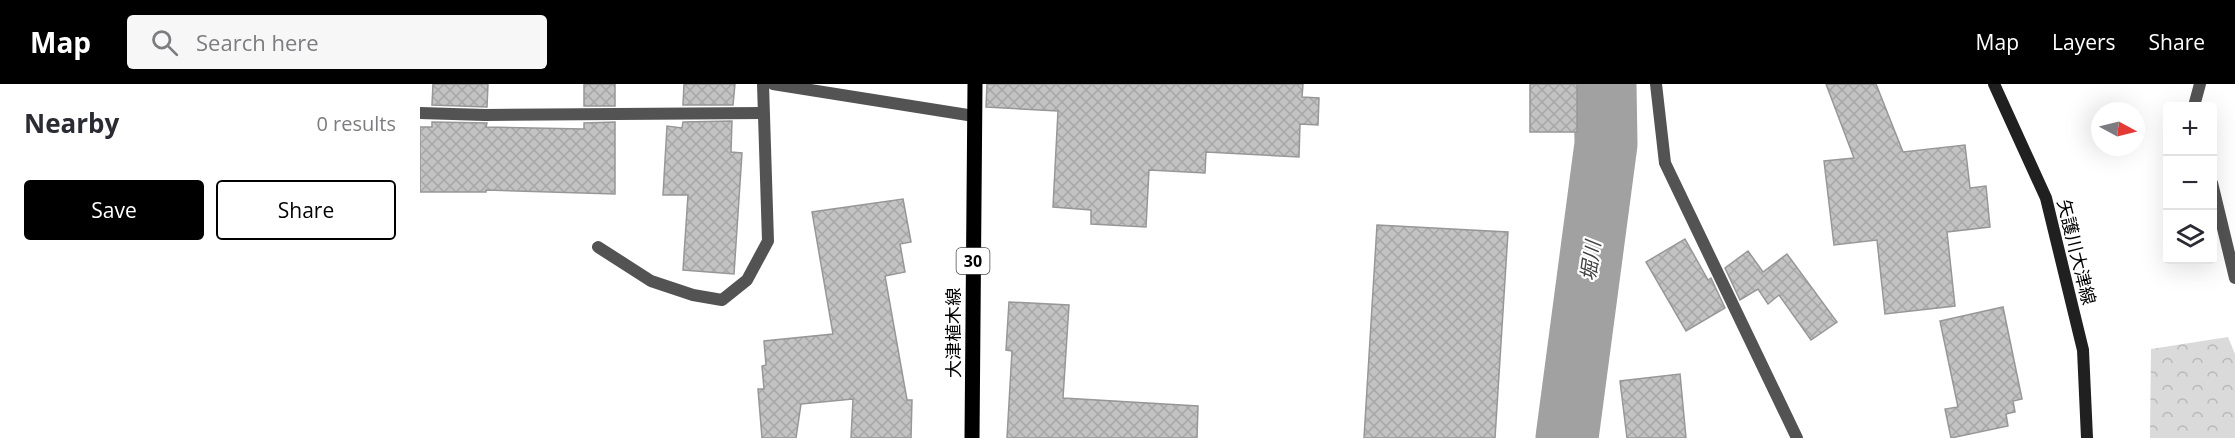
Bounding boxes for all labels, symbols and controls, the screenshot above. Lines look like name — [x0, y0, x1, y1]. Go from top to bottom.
search box — [127, 15, 547, 69]
text: Map — [30, 23, 91, 61]
icon: search — [148, 26, 181, 59]
text: Search here — [196, 27, 319, 57]
text: Map — [1976, 28, 2019, 56]
text: Layers — [2052, 28, 2116, 56]
text: Share — [2149, 28, 2205, 56]
north arrow — [2091, 102, 2145, 156]
map controls — [2163, 102, 2217, 264]
button: + — [2163, 102, 2217, 156]
text: Nearby — [24, 105, 119, 141]
text: 0 results — [316, 110, 396, 137]
button: − — [2163, 156, 2217, 210]
button: Save — [24, 180, 204, 240]
button: Share — [216, 180, 396, 240]
street label: 矢護川大津線 — [2052, 197, 2102, 307]
button: layers — [2163, 210, 2217, 264]
water label: 堀川 — [1574, 237, 1606, 283]
road number: 30 — [956, 248, 990, 274]
street label: 大津植木線 — [941, 288, 965, 378]

